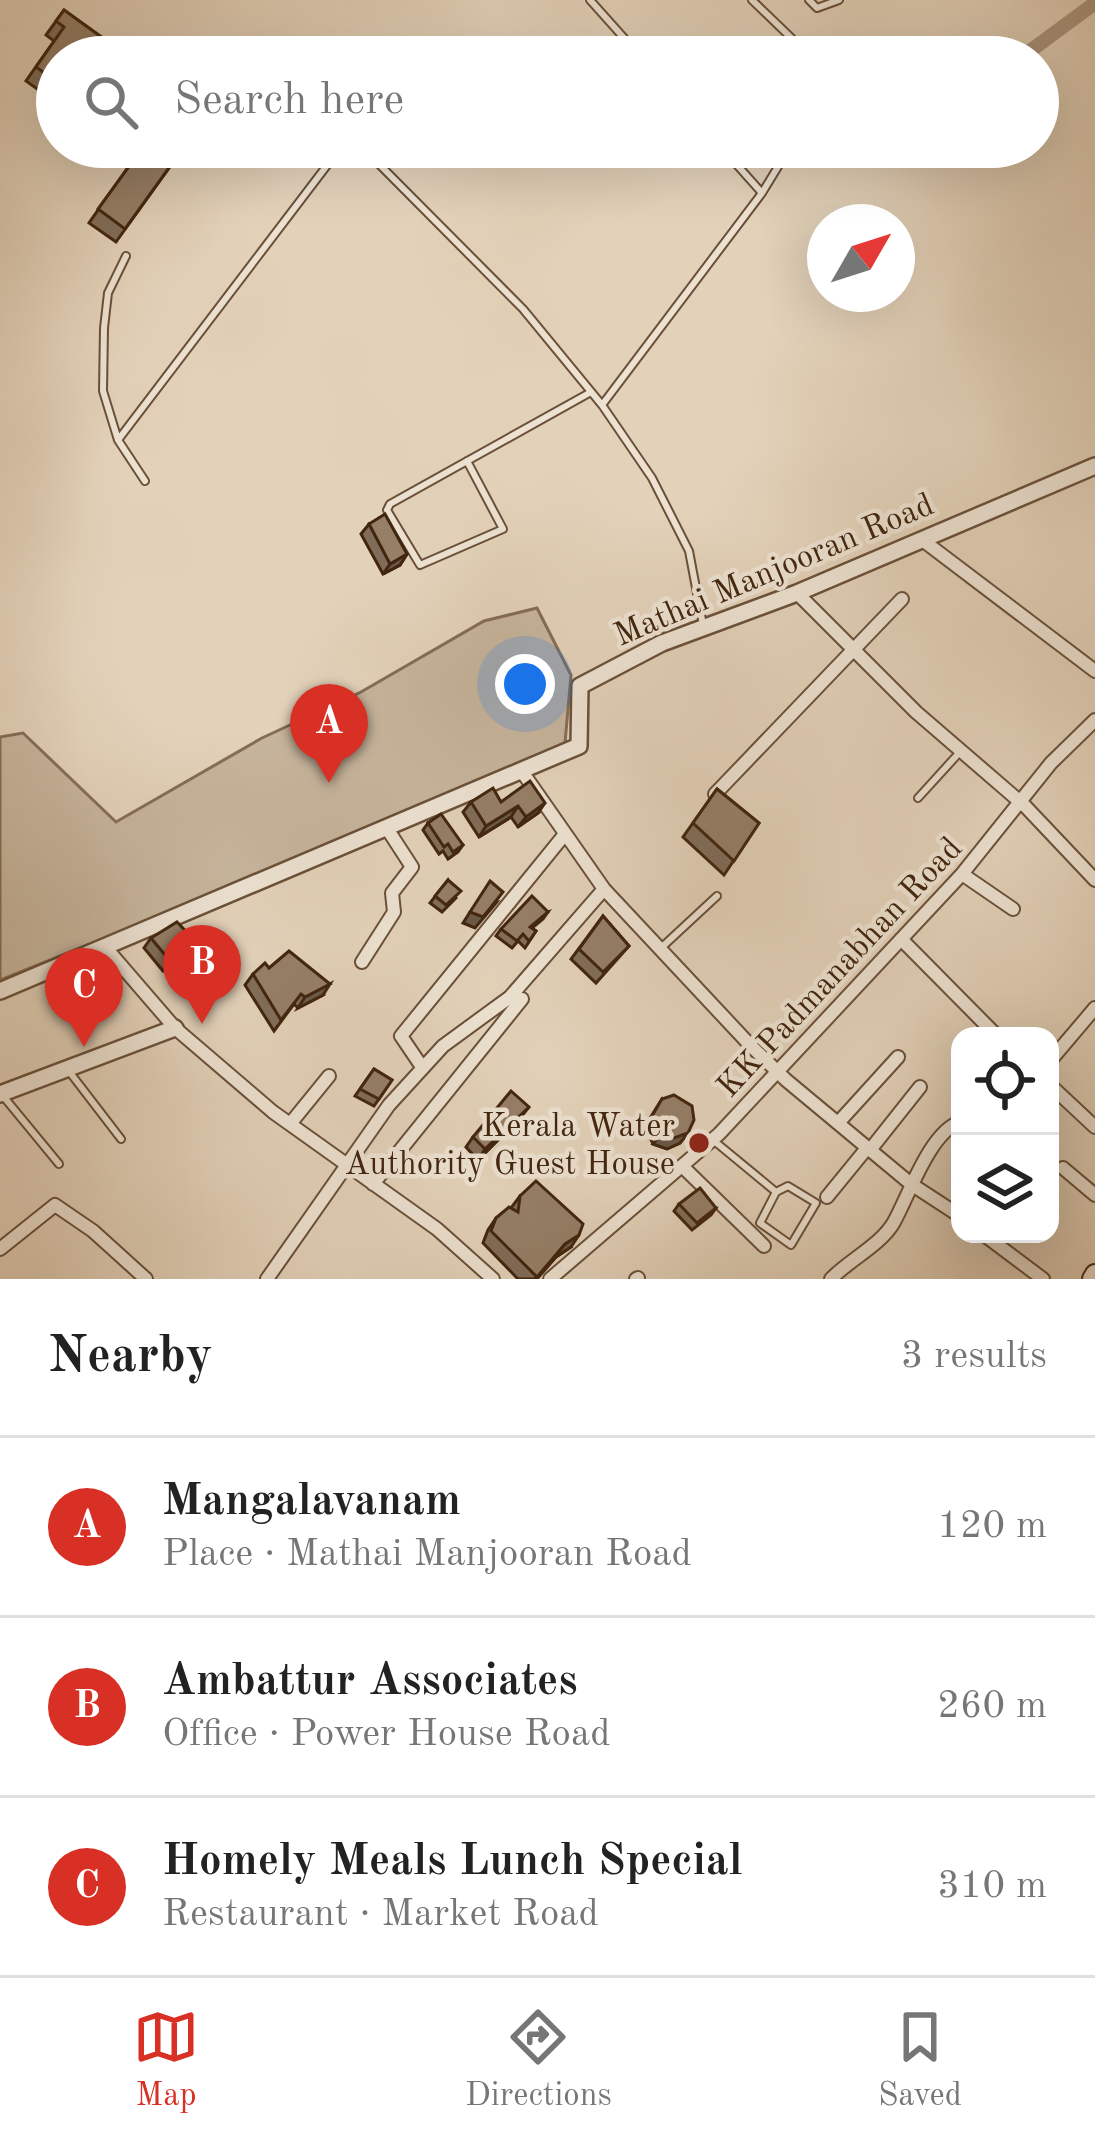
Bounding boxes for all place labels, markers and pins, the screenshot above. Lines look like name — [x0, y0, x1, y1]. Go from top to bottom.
pin: A — [290, 684, 368, 783]
pin: B — [163, 925, 241, 1024]
pin: C — [45, 948, 123, 1047]
place label: Kerala Water Authority Guest House — [344, 1111, 675, 1182]
marker: Kerala Water Authority Guest House — [686, 1130, 712, 1156]

